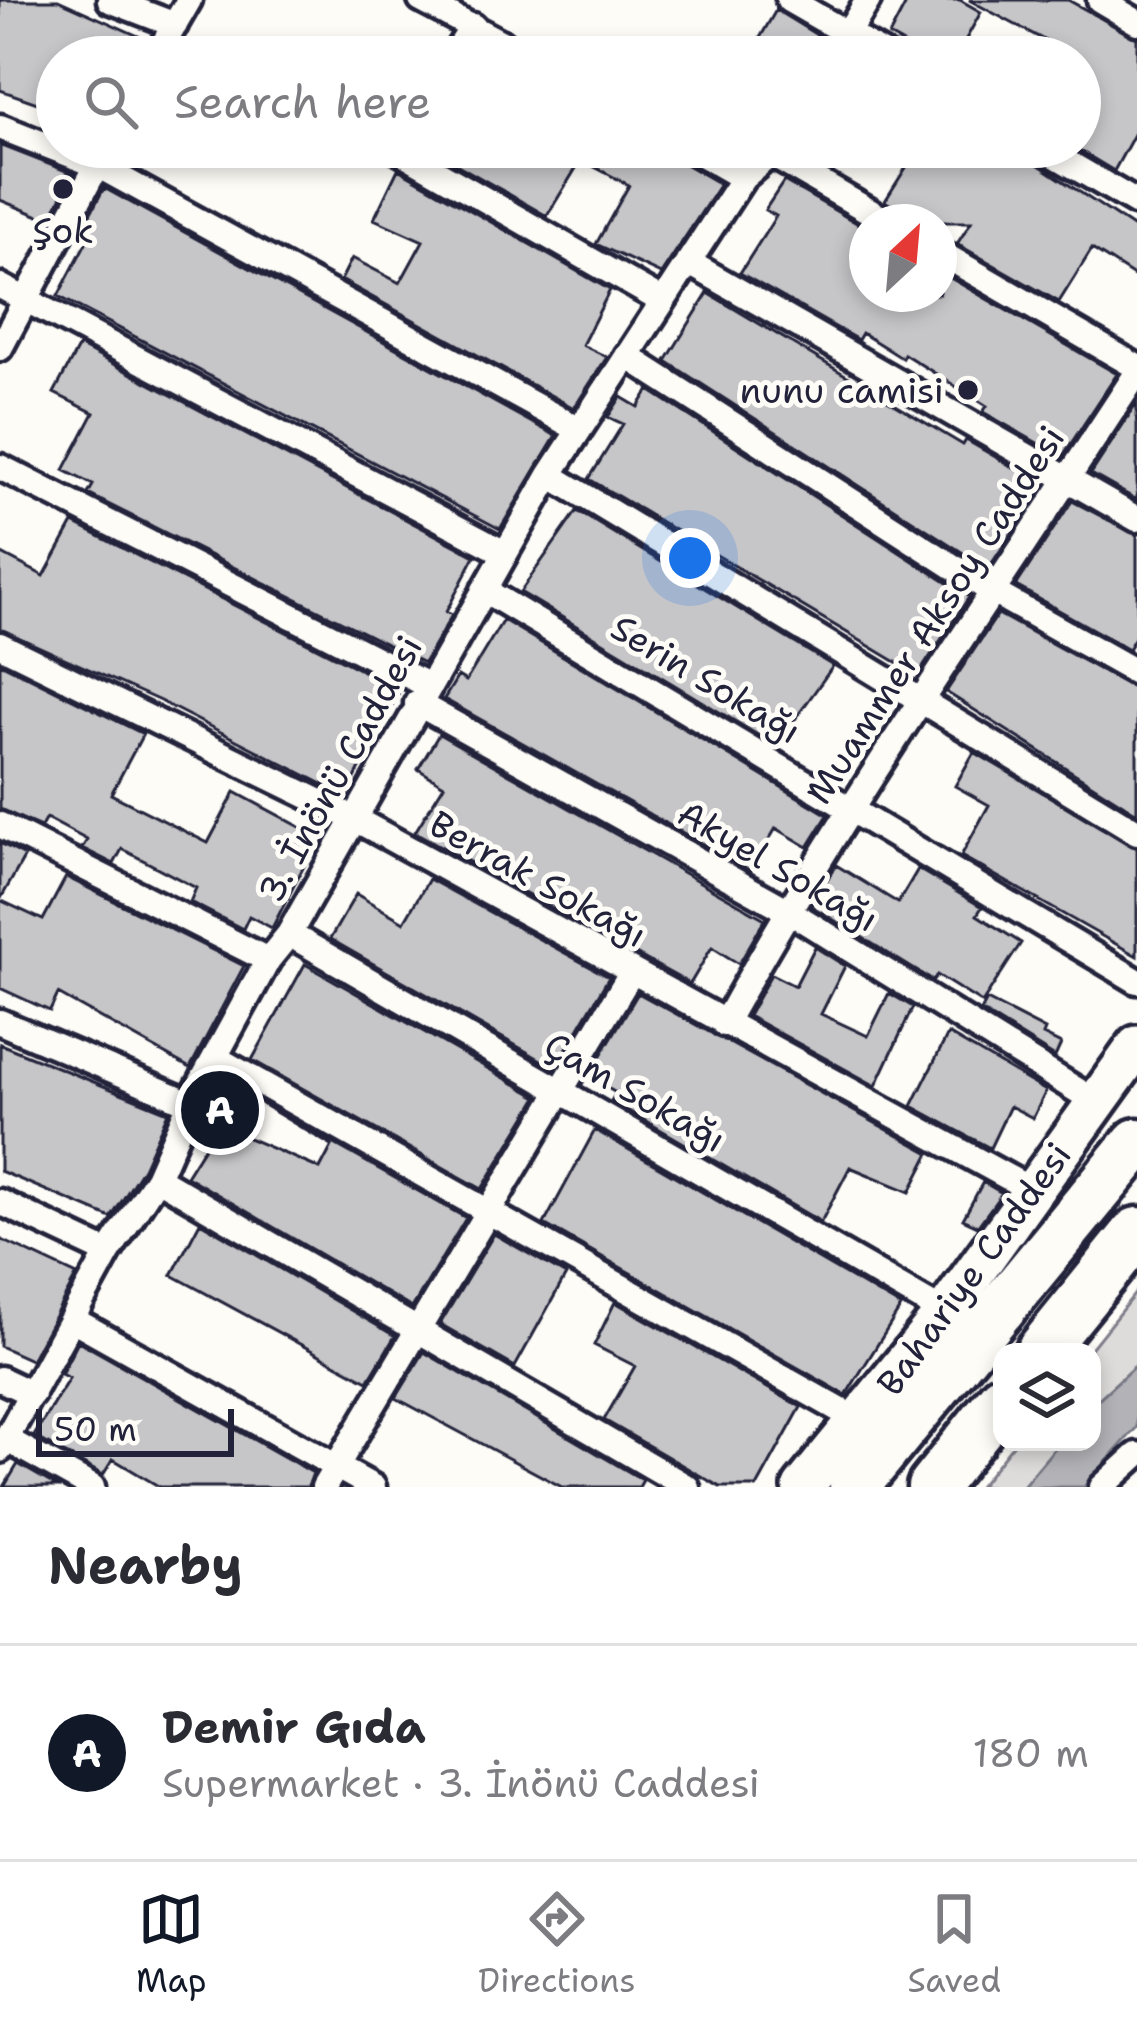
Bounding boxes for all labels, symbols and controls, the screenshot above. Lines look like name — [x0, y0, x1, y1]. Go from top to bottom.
search box — [36, 36, 1101, 168]
icon: search — [78, 69, 144, 135]
text: Search here — [174, 72, 431, 132]
marker: Şok — [50, 176, 76, 202]
north arrow — [849, 204, 957, 312]
place label: Şok — [32, 206, 94, 255]
place label: nunu camisi — [740, 366, 944, 415]
marker: nunu camisi — [955, 377, 981, 403]
street label: Muammer Aksoy Caddesi — [794, 416, 1076, 814]
your location — [660, 528, 720, 588]
street label: Serin Sokağı — [602, 603, 810, 755]
street label: 3. İnönü Caddesi — [246, 627, 434, 911]
street label: Akyel Sokağı — [669, 789, 887, 943]
street label: Berrak Sokağı — [421, 799, 655, 959]
street label: Çam Sokağı — [535, 1020, 735, 1164]
pin: A — [181, 1065, 259, 1155]
street label: Bahariye Caddesi — [865, 1133, 1083, 1405]
map controls — [993, 1343, 1101, 1451]
button: layers — [993, 1343, 1101, 1451]
scale bar — [36, 1403, 234, 1456]
text: 50 m — [54, 1407, 137, 1452]
text: Nearby — [48, 1531, 243, 1599]
text: Demir Gıda — [162, 1697, 426, 1757]
text: A — [72, 1727, 102, 1779]
text: 180 m — [973, 1727, 1089, 1779]
text: Supermarket · 3. İnönü Caddesi — [162, 1757, 760, 1809]
tab: Map — [136, 1886, 207, 2003]
tab: Directions — [478, 1886, 636, 2003]
tab: Saved — [907, 1886, 1001, 2003]

